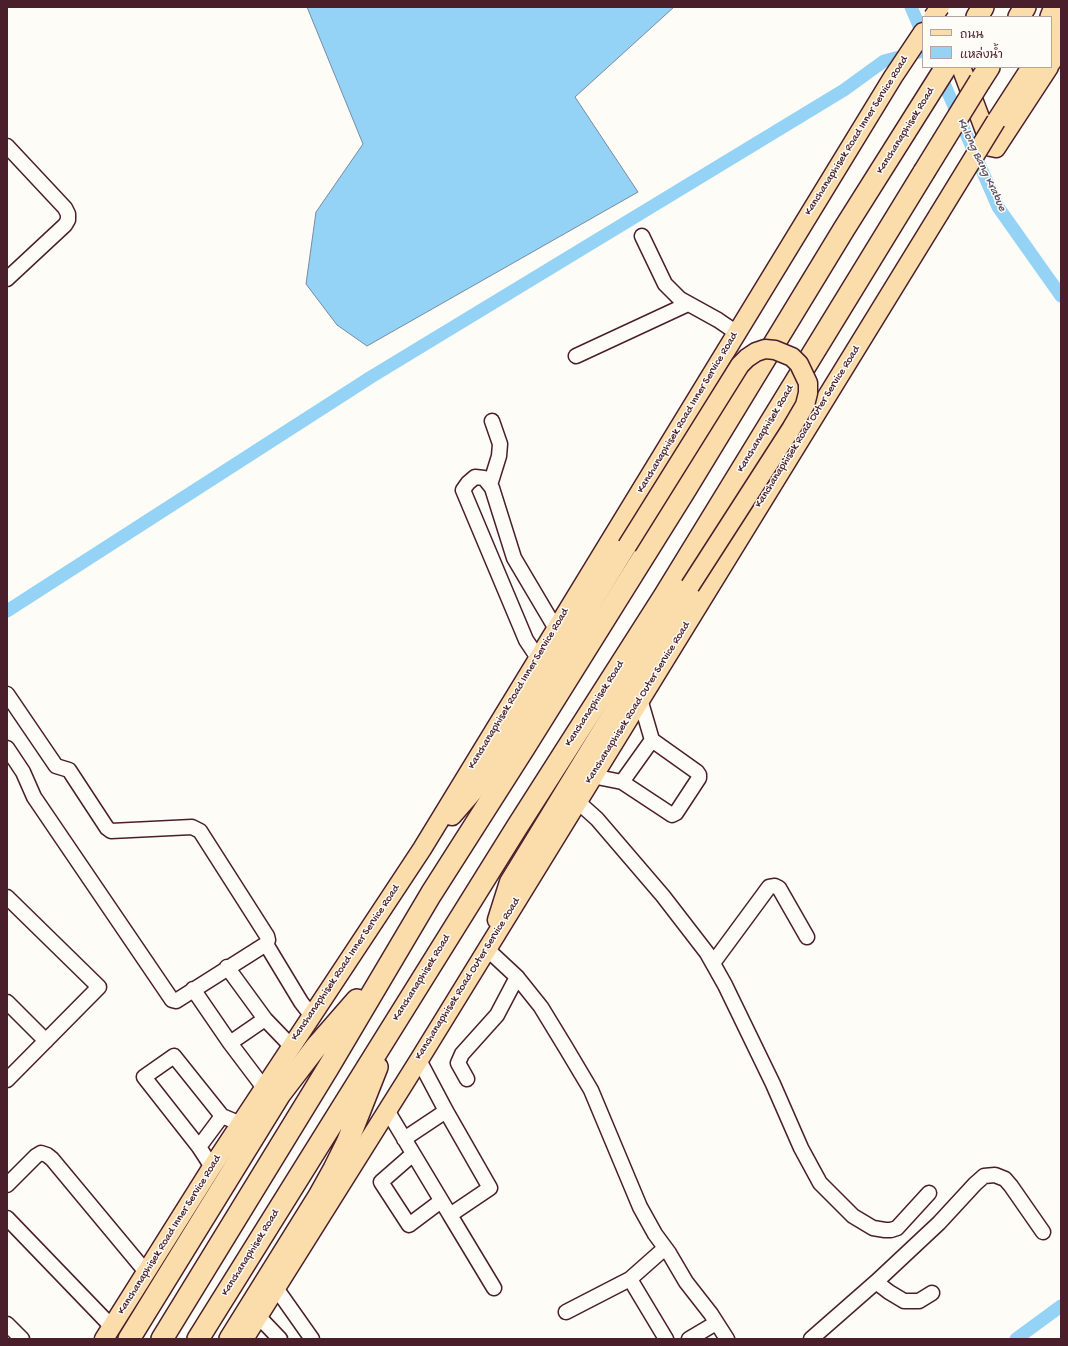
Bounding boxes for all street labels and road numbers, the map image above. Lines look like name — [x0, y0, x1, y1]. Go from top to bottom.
street label: Kanchanaphisek Road Inner Service Road — [802, 54, 912, 218]
street label: Kanchanaphisek Road — [874, 85, 938, 177]
street label: Kanchanaphisek Road Inner Service Road — [635, 330, 741, 496]
street label: Kanchanaphisek Road Outer Service Road — [752, 344, 864, 510]
street label: Kanchanaphisek Road — [735, 383, 797, 475]
street label: Kanchanaphisek Road Inner Service Road — [466, 606, 572, 772]
street label: Kanchanaphisek Road Outer Service Road — [582, 620, 694, 786]
street label: Kanchanaphisek Road — [562, 659, 628, 749]
street label: Kanchanaphisek Road Inner Service Road — [289, 883, 403, 1043]
street label: Kanchanaphisek Road Outer Service Road — [412, 896, 524, 1062]
street label: Kanchanaphisek Road — [390, 932, 454, 1024]
street label: Kanchanaphisek Road Inner Service Road — [115, 1153, 225, 1317]
street label: Kanchanaphisek Road — [219, 1207, 283, 1299]

